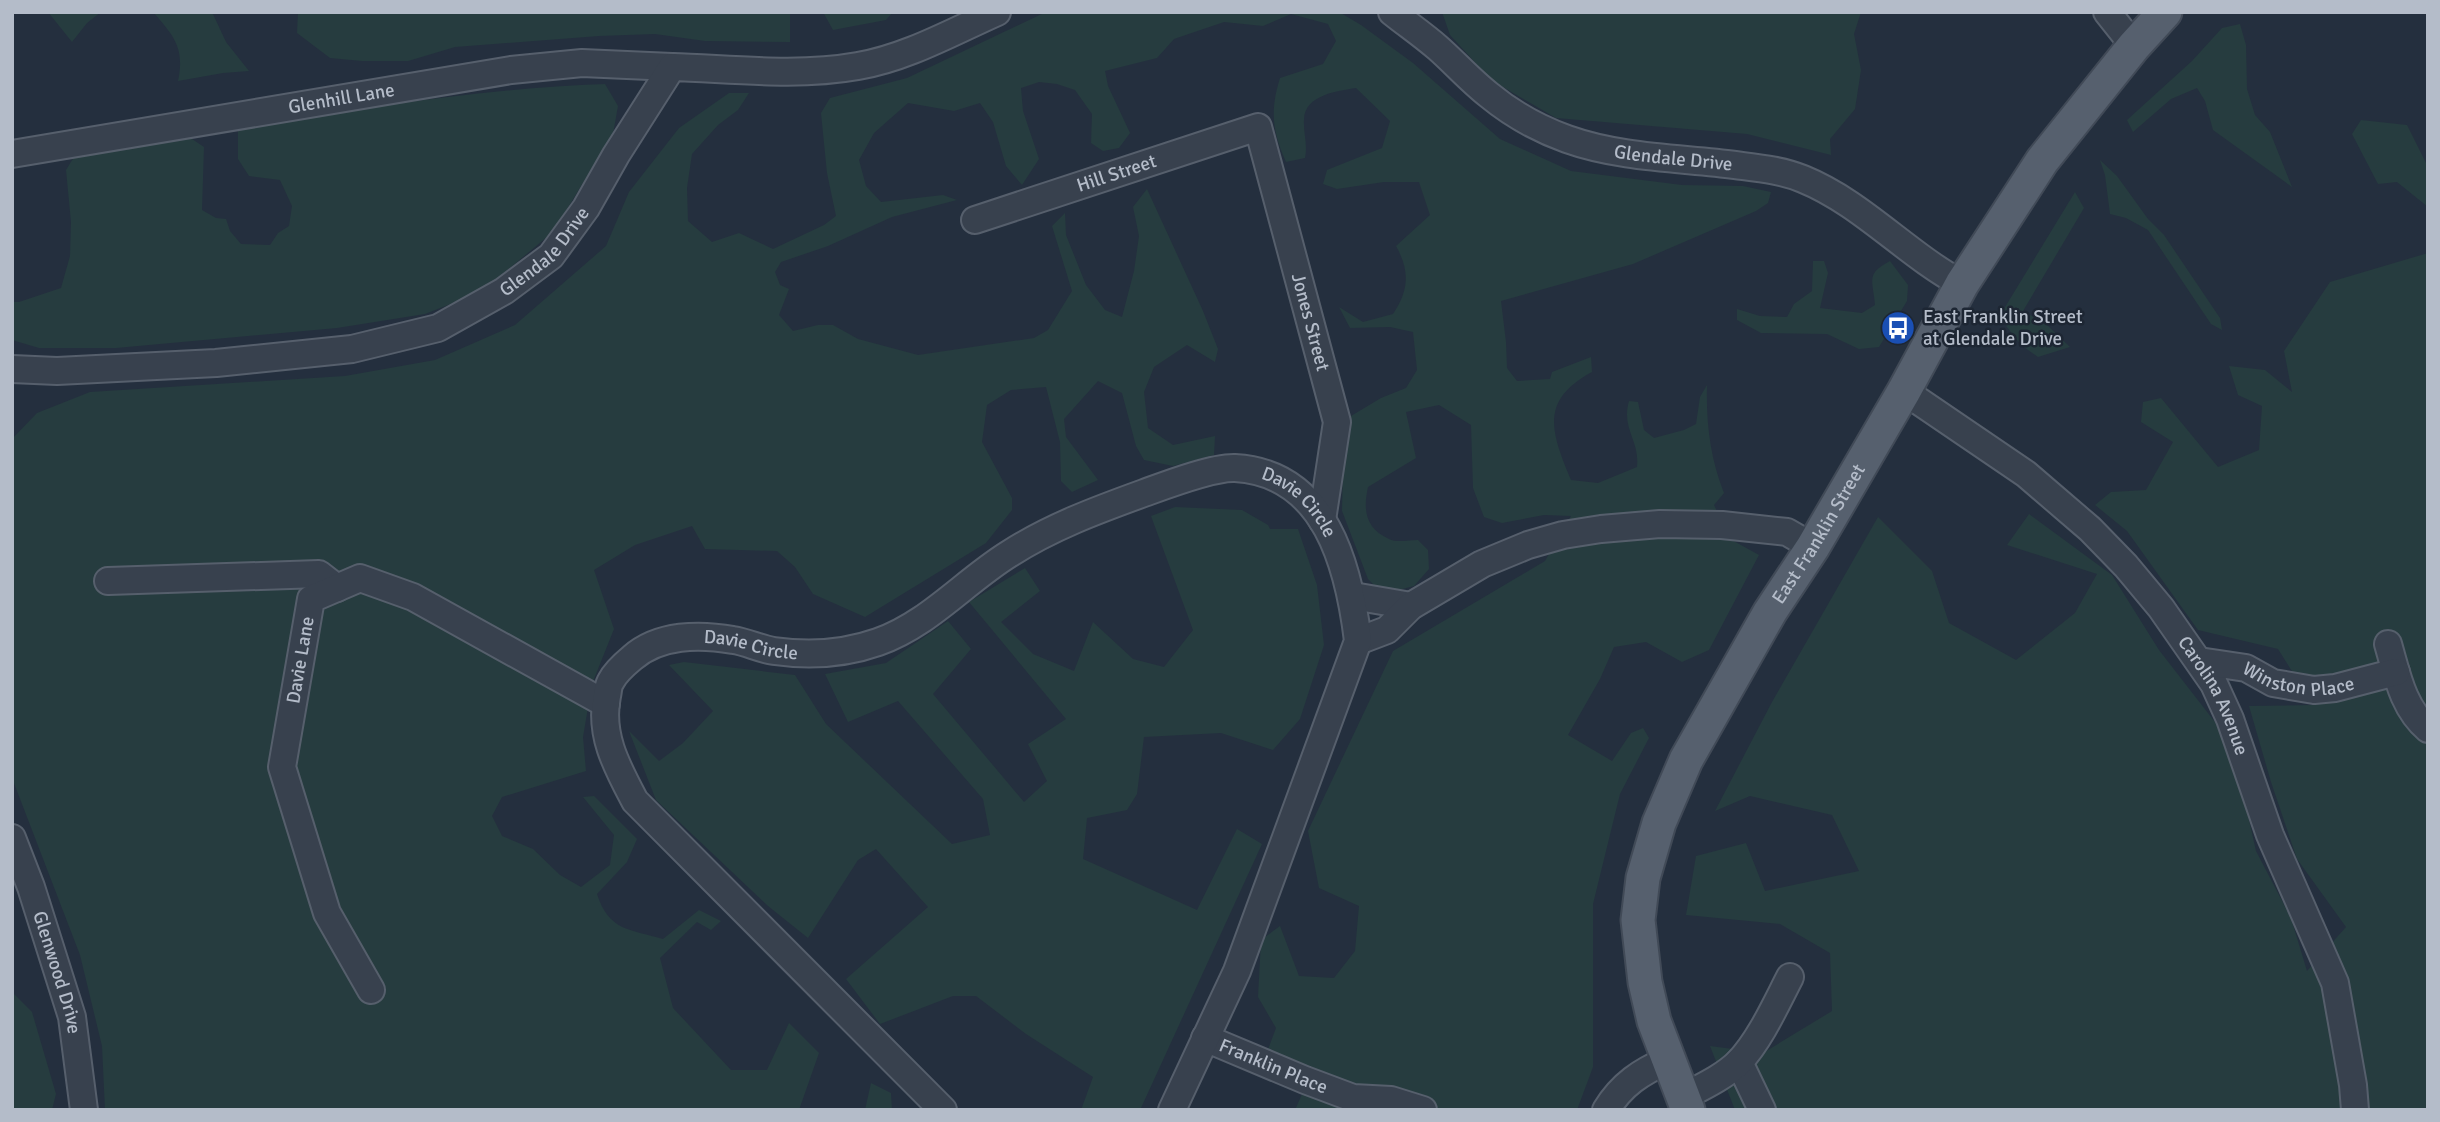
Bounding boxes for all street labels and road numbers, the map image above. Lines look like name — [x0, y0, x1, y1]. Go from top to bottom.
street label: Glenhill Lane — [286, 78, 396, 119]
street label: Glendale Drive — [1612, 140, 1734, 177]
street label: Hill Street — [1074, 149, 1160, 198]
street label: Glendale Drive — [495, 202, 595, 302]
street label: Jones Street — [1286, 271, 1335, 374]
street label: East Franklin Street — [1767, 459, 1871, 609]
street label: Davie Circle — [1259, 461, 1342, 541]
street label: Davie Lane — [281, 615, 320, 705]
street label: Davie Circle — [703, 625, 799, 665]
street label: Carolina Avenue — [2172, 631, 2254, 758]
street label: Winston Place — [2238, 656, 2357, 702]
street label: Glenwood Drive — [27, 908, 86, 1035]
street label: Franklin Place — [1215, 1033, 1331, 1099]

